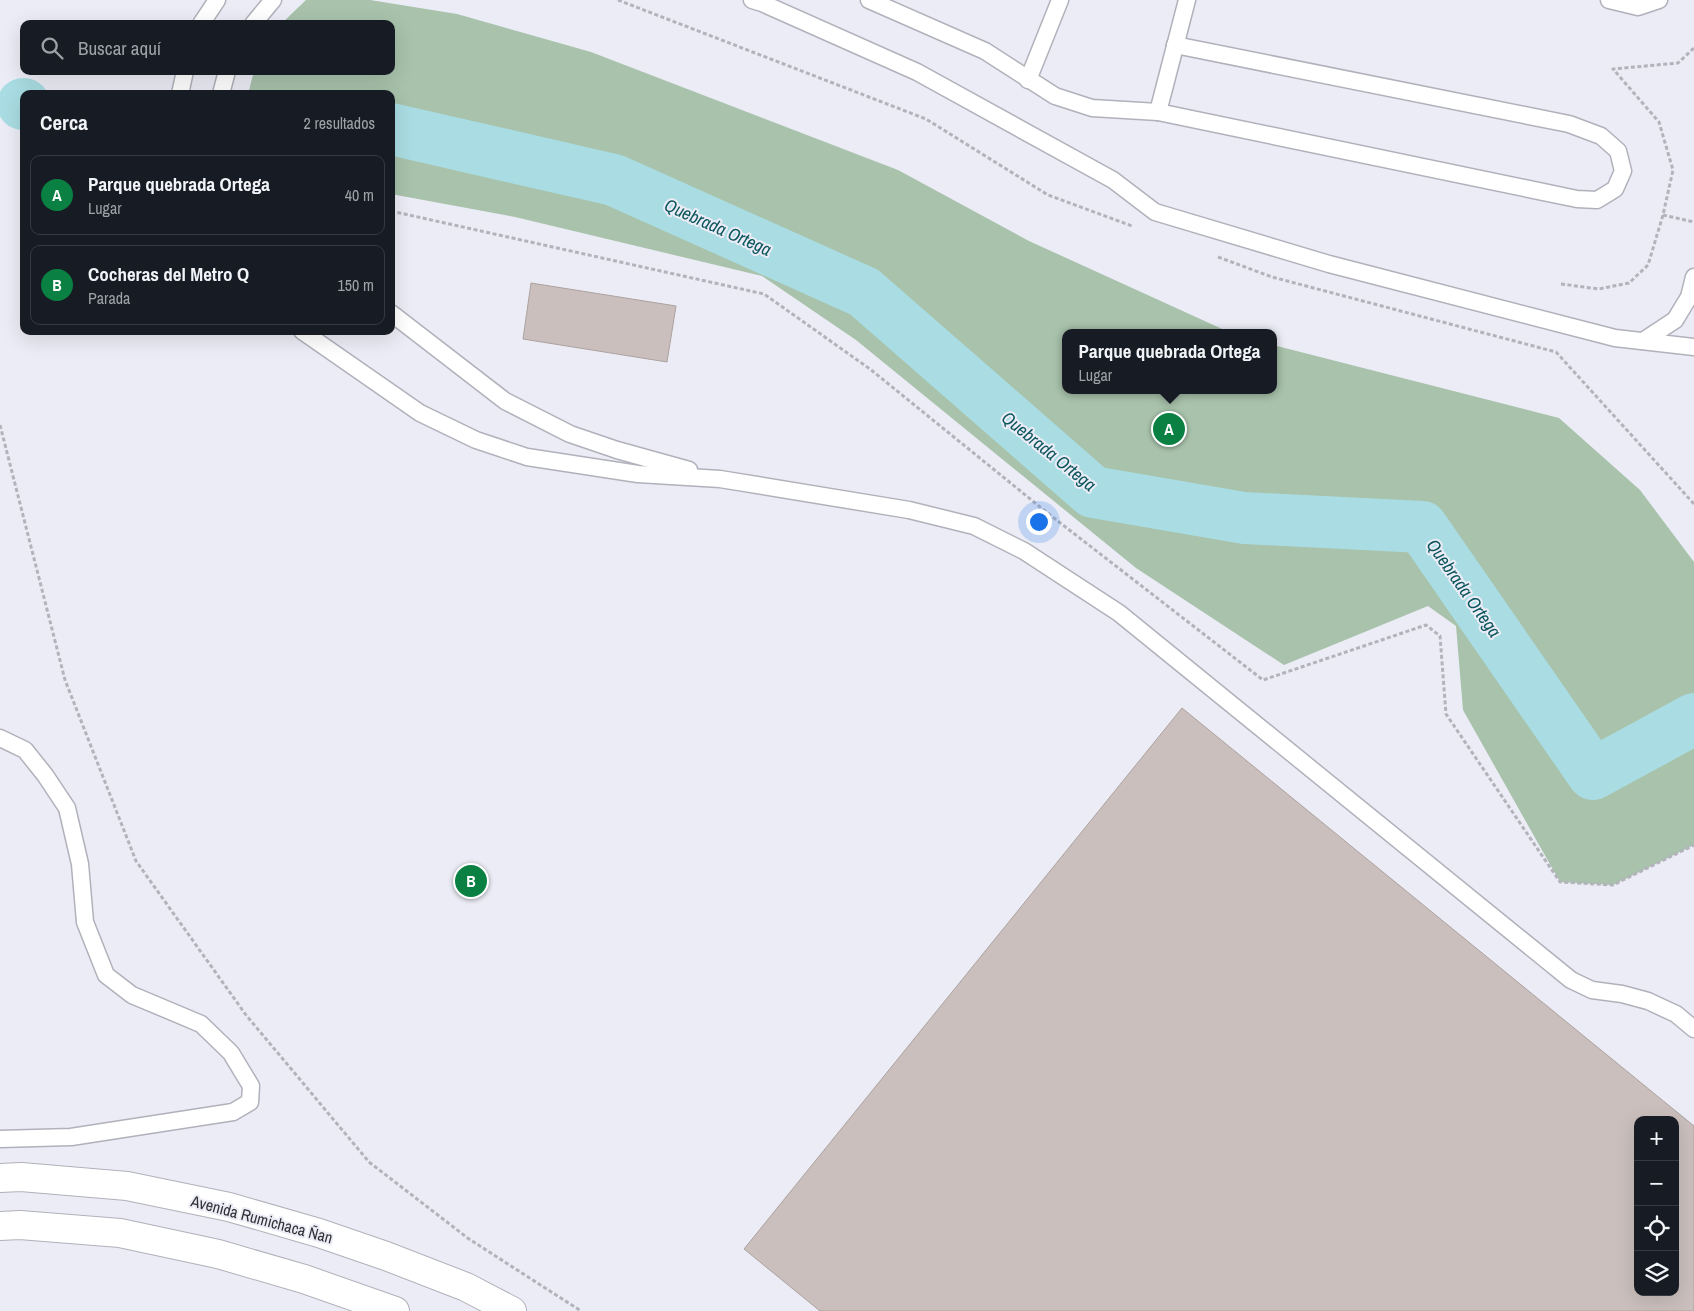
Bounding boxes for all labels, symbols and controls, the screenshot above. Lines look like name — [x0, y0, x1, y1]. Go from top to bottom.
search box — [20, 20, 395, 75]
icon: search — [38, 34, 66, 62]
text: Buscar aquí — [78, 35, 161, 61]
text: Cerca — [40, 108, 88, 137]
text: 2 resultados — [304, 112, 375, 134]
text: Parque quebrada Ortega — [88, 171, 270, 197]
text: A — [52, 184, 62, 206]
text: 40 m — [345, 184, 374, 206]
water label: Quebrada Ortega — [660, 192, 776, 262]
text: Lugar — [88, 197, 122, 219]
text: Cocheras del Metro Q — [88, 261, 249, 287]
text: B — [52, 274, 62, 296]
text: 150 m — [338, 274, 374, 296]
text: Parada — [88, 287, 130, 309]
popup — [1062, 329, 1277, 394]
text: Parque quebrada Ortega — [1079, 338, 1260, 364]
text: Lugar — [1079, 364, 1112, 386]
water label: Quebrada Ortega — [996, 405, 1102, 497]
pin: A — [1153, 410, 1185, 448]
your location — [1026, 509, 1052, 535]
water label: Quebrada Ortega — [1421, 534, 1507, 642]
pin: B — [455, 862, 487, 900]
map controls — [1634, 1116, 1679, 1296]
button: + — [1634, 1116, 1679, 1161]
button: − — [1634, 1161, 1679, 1206]
street label: Avenida Rumichaca Ñan — [188, 1189, 335, 1248]
button: locate — [1634, 1206, 1679, 1251]
button: layers — [1634, 1251, 1679, 1296]

